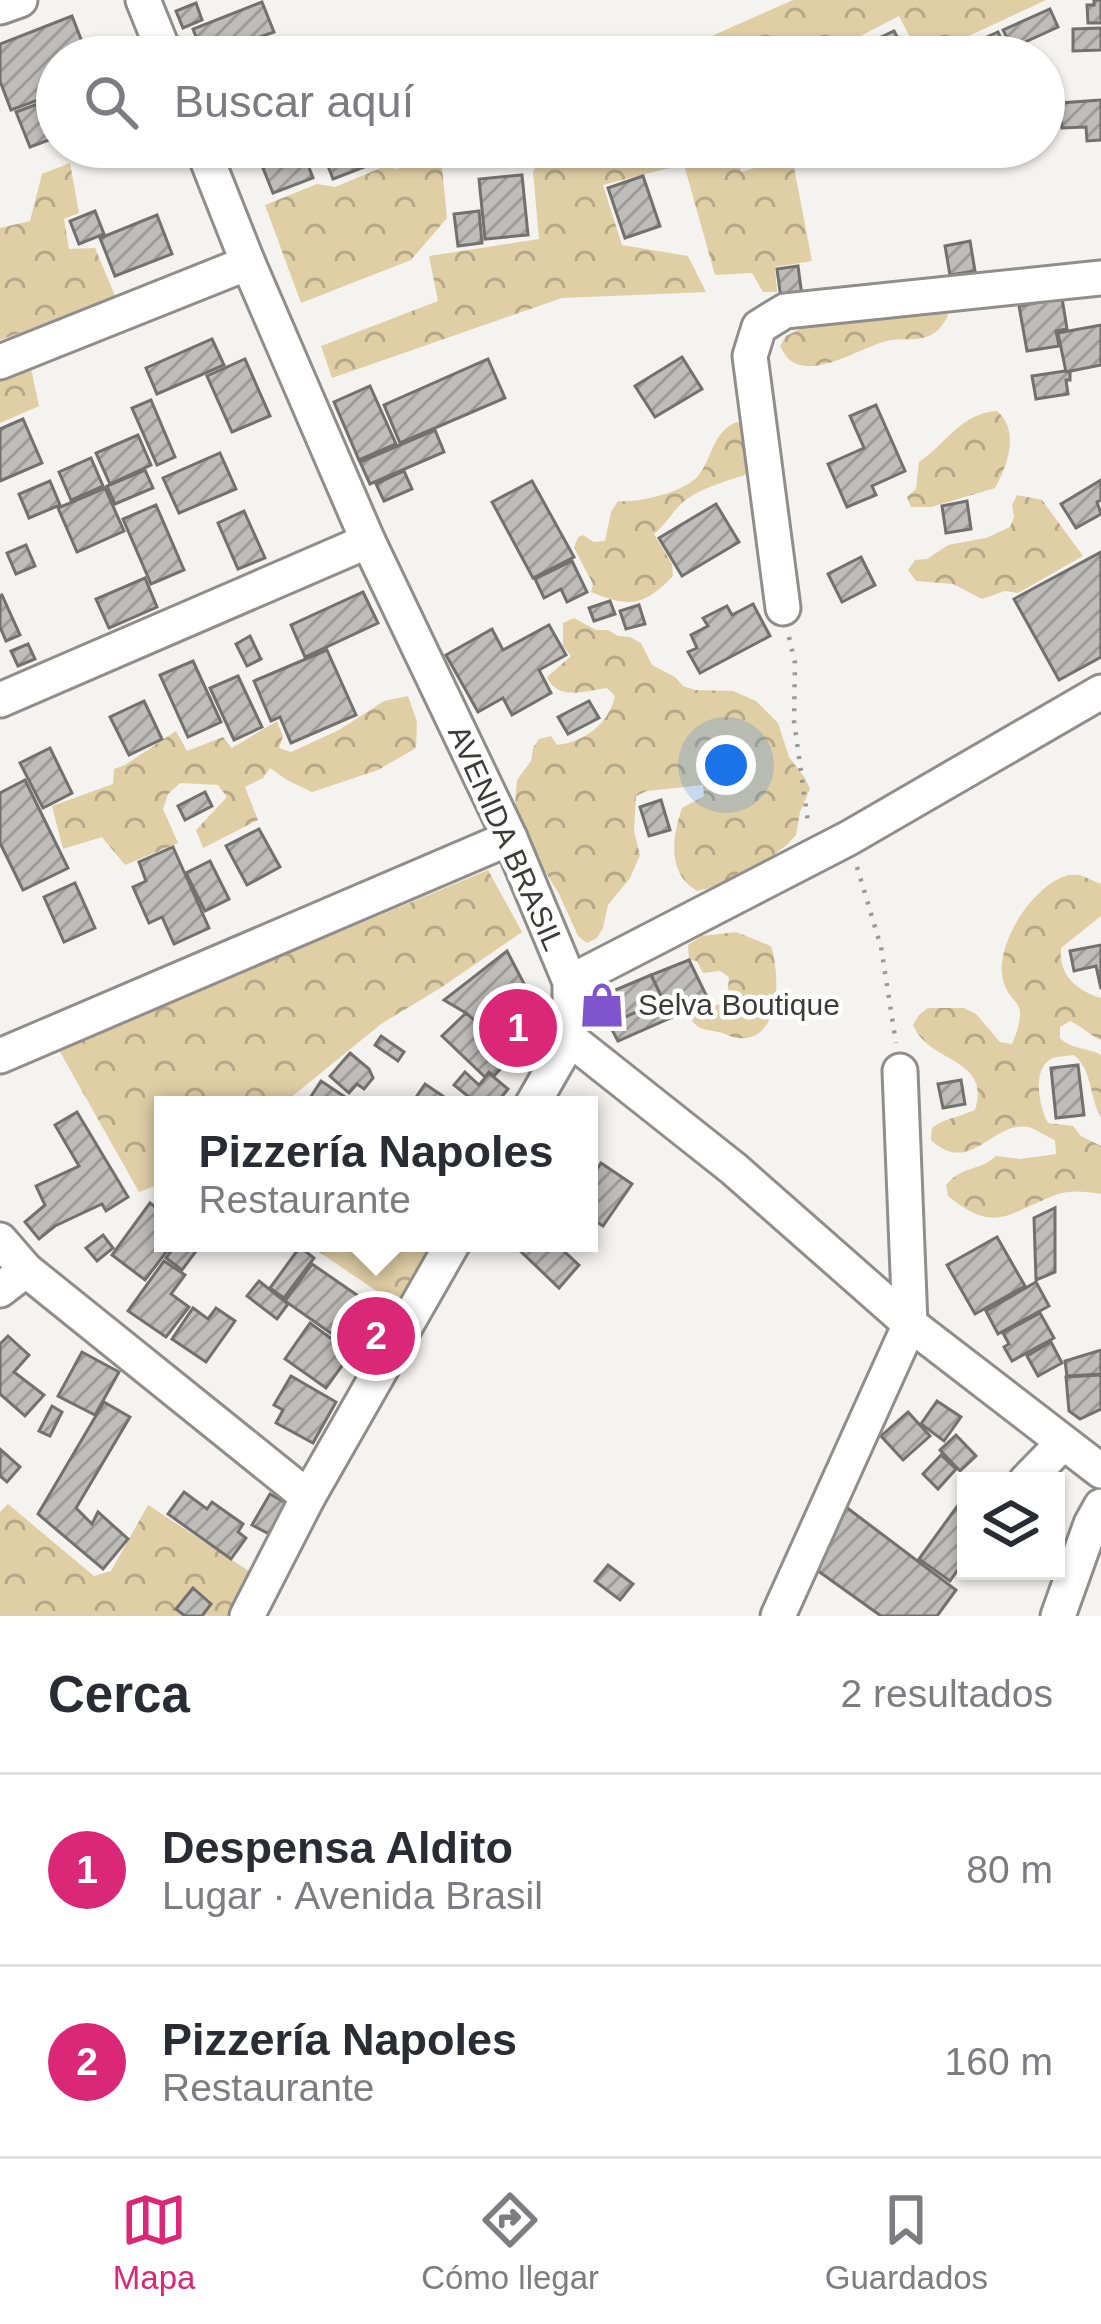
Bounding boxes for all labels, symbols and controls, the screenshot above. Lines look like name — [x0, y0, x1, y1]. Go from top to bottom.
search box — [36, 36, 1065, 168]
icon: search — [78, 69, 144, 135]
text: Buscar aquí — [174, 76, 414, 127]
street label: AVENIDA BRASIL — [442, 720, 571, 955]
your location — [696, 735, 756, 795]
shop icon: Selva Boutique — [577, 980, 627, 1030]
pin: 1 — [479, 983, 557, 1073]
place label: Selva Boutique — [638, 988, 840, 1021]
popup — [154, 1096, 598, 1252]
text: Pizzería Napoles — [198, 1126, 554, 1177]
text: Restaurante — [198, 1178, 411, 1221]
pin: 2 — [337, 1291, 415, 1381]
map controls — [957, 1472, 1065, 1580]
button: layers — [957, 1472, 1065, 1580]
text: Cerca — [48, 1666, 190, 1723]
text: 2 resultados — [841, 1672, 1053, 1715]
text: Despensa Aldito — [162, 1822, 513, 1873]
text: 1 — [76, 1848, 98, 1891]
text: 80 m — [966, 1848, 1053, 1891]
text: Lugar · Avenida Brasil — [162, 1874, 543, 1917]
text: Pizzería Napoles — [162, 2014, 517, 2065]
text: 2 — [76, 2040, 98, 2083]
text: 160 m — [945, 2040, 1053, 2083]
text: Restaurante — [162, 2066, 374, 2109]
tab: Mapa — [113, 2187, 195, 2297]
tab: Cómo llegar — [421, 2187, 599, 2297]
tab: Guardados — [825, 2187, 988, 2297]

